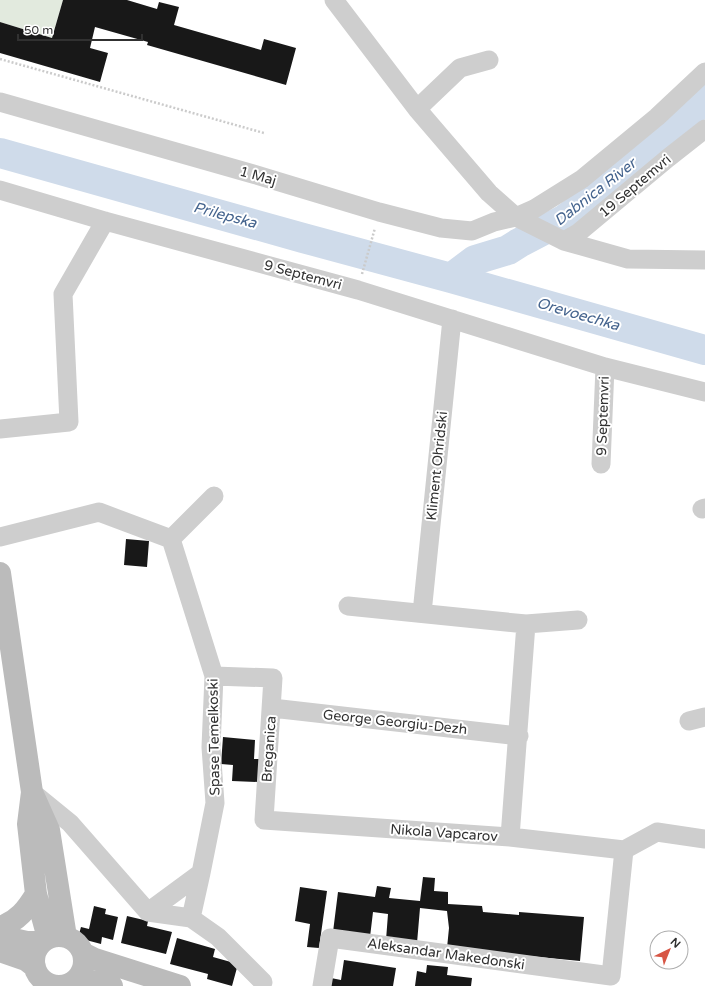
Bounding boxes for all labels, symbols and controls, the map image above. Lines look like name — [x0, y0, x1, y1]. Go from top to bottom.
scale bar — [18, 16, 142, 42]
text: 50 m — [24, 23, 53, 37]
street label: 19 Septemvri — [596, 151, 674, 221]
water label: Dabnica River — [551, 153, 641, 229]
street label: 1 Maj — [238, 163, 278, 189]
water label: Prilepska — [191, 198, 259, 232]
street label: 9 Septemvri — [262, 256, 344, 294]
water label: Orevoechka — [535, 294, 622, 335]
street label: 9 Septemvri — [593, 376, 613, 456]
street label: Kliment Ohridski — [423, 411, 451, 521]
street label: Spase Temelkoski — [204, 678, 224, 796]
street label: George Georgiu-Dezh — [322, 706, 468, 738]
street label: Breganica — [258, 715, 280, 783]
street label: Nikola Vapcarov — [390, 821, 499, 845]
north arrow — [649, 930, 689, 970]
street label: Aleksandar Makedonski — [366, 935, 526, 973]
text: N — [668, 935, 683, 951]

